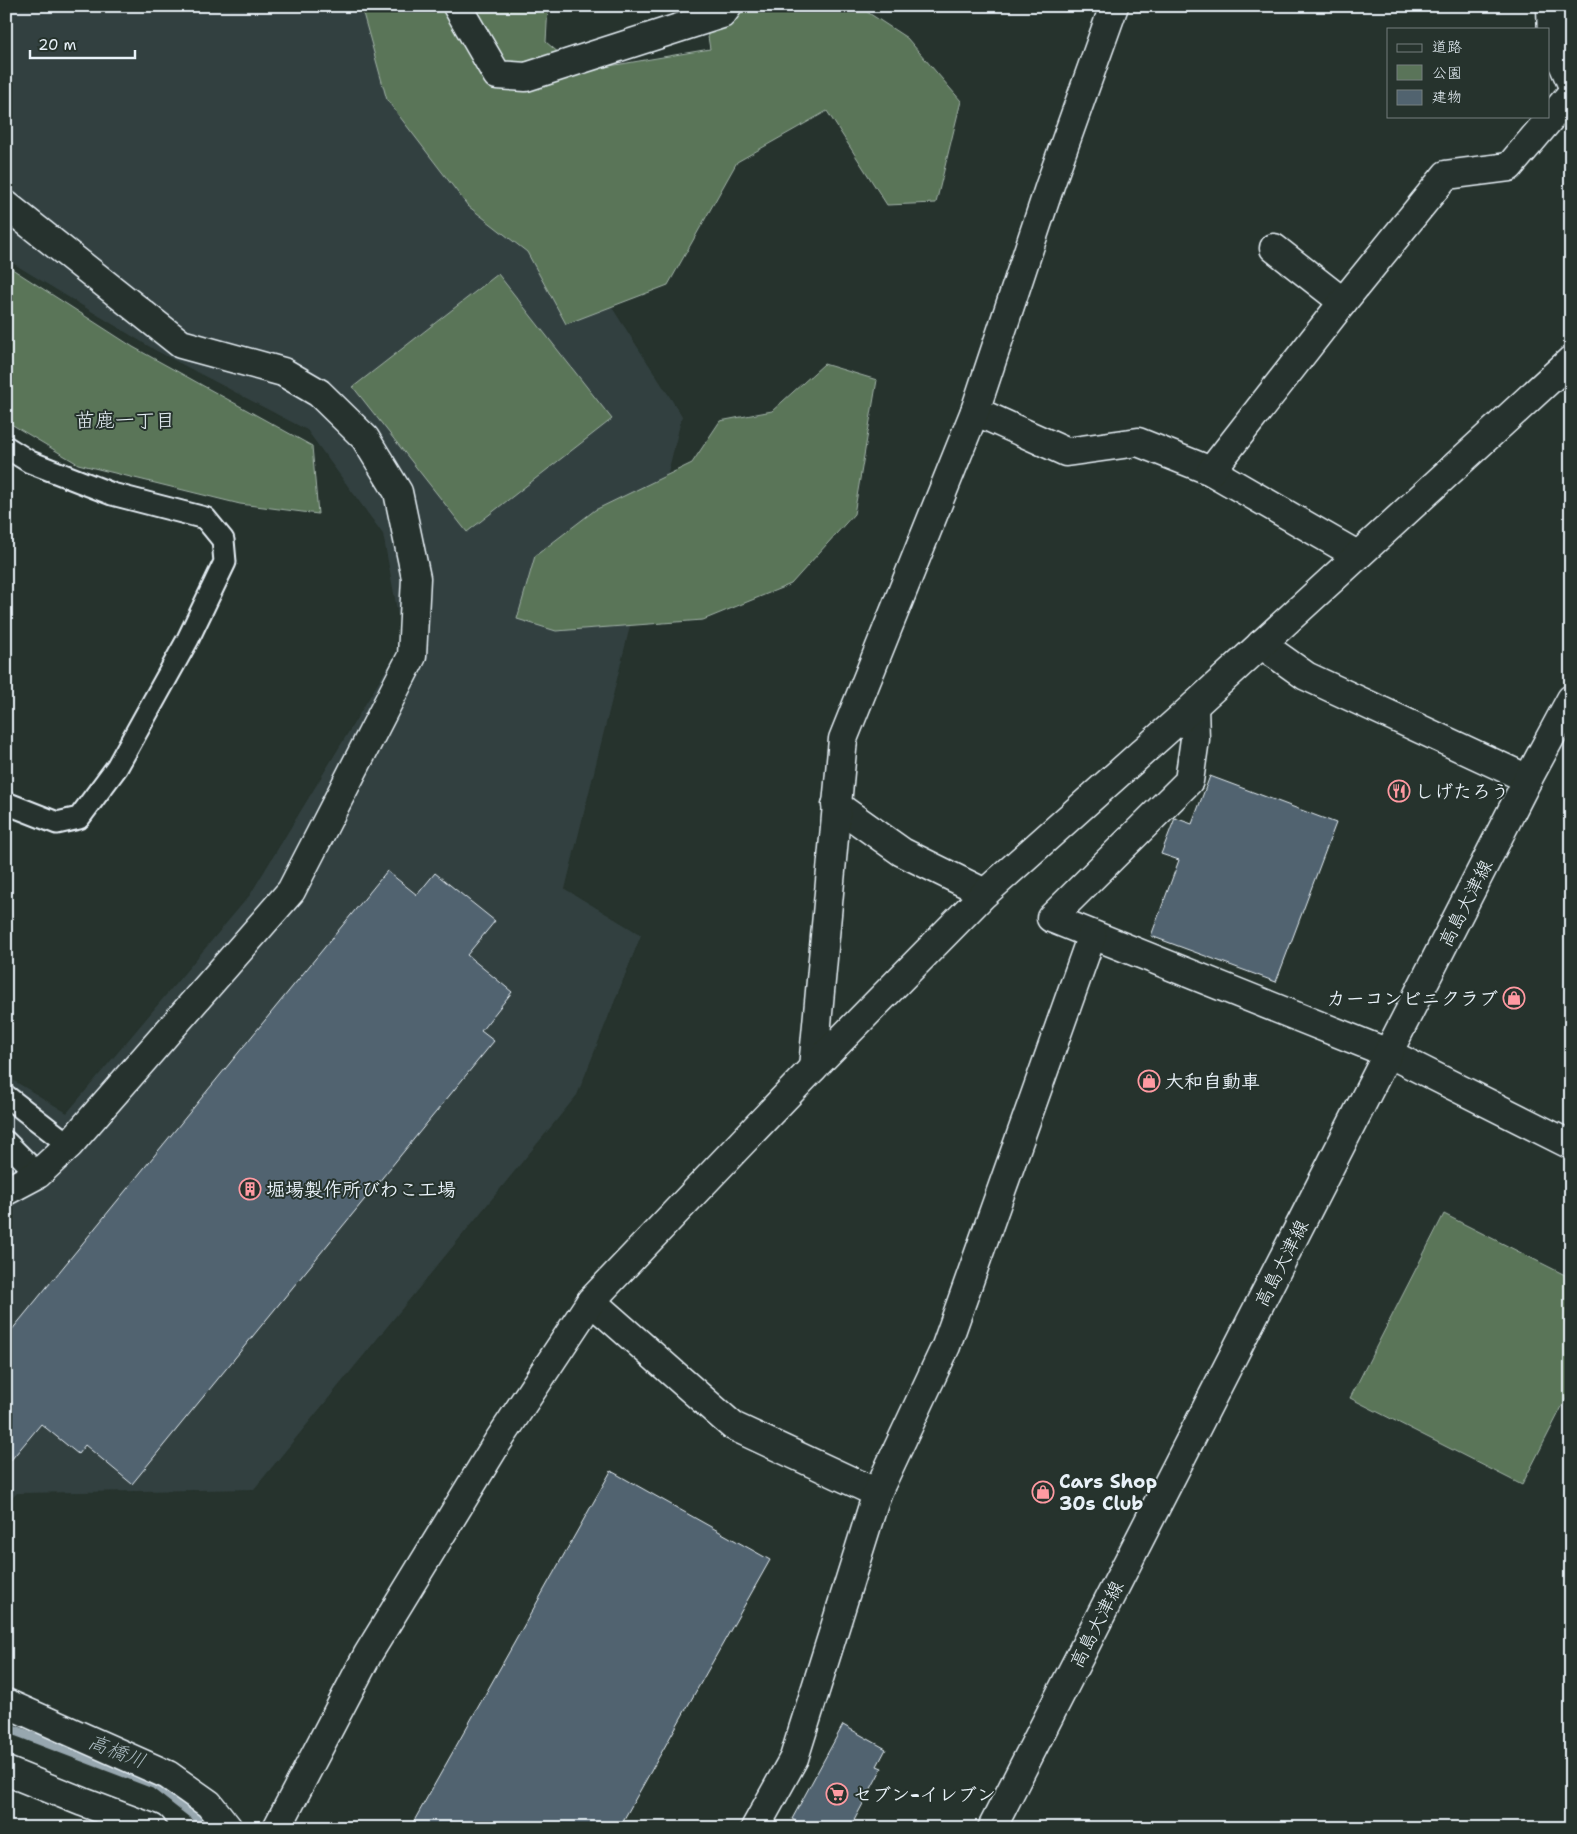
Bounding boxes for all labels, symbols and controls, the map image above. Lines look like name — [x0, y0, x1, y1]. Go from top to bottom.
scale bar — [30, 28, 135, 60]
legend — [1387, 28, 1550, 118]
text: 20 m — [38, 35, 77, 55]
text: 道路 — [1432, 37, 1462, 57]
text: 公園 — [1432, 63, 1462, 83]
text: 建物 — [1432, 87, 1462, 107]
district label: 苗鹿一丁目 — [75, 407, 175, 433]
restaurant icon: しげたろう — [1387, 779, 1411, 803]
place label: しげたろう — [1415, 779, 1510, 804]
street label: 高島大津線 — [1433, 855, 1498, 951]
place label: カーコンビニクラブ — [1327, 986, 1498, 1011]
shop icon: カーコンビニクラブ — [1502, 986, 1526, 1010]
shop icon: 大和自動車 — [1137, 1069, 1161, 1093]
place label: 大和自動車 — [1165, 1069, 1260, 1094]
building icon: 堀場製作所びわこ工場 — [238, 1177, 262, 1201]
place label: 堀場製作所びわこ工場 — [266, 1177, 456, 1202]
street label: 高島大津線 — [1249, 1215, 1314, 1311]
place label: Cars Shop 30s Club — [1059, 1469, 1157, 1516]
shop icon: Cars Shop 30s Club — [1031, 1480, 1055, 1504]
street label: 高島大津線 — [1064, 1576, 1129, 1672]
water label: 高橋川 — [84, 1728, 150, 1774]
supermarket icon: セブン-イレブン — [825, 1782, 849, 1806]
place label: セブン-イレブン — [853, 1782, 996, 1807]

